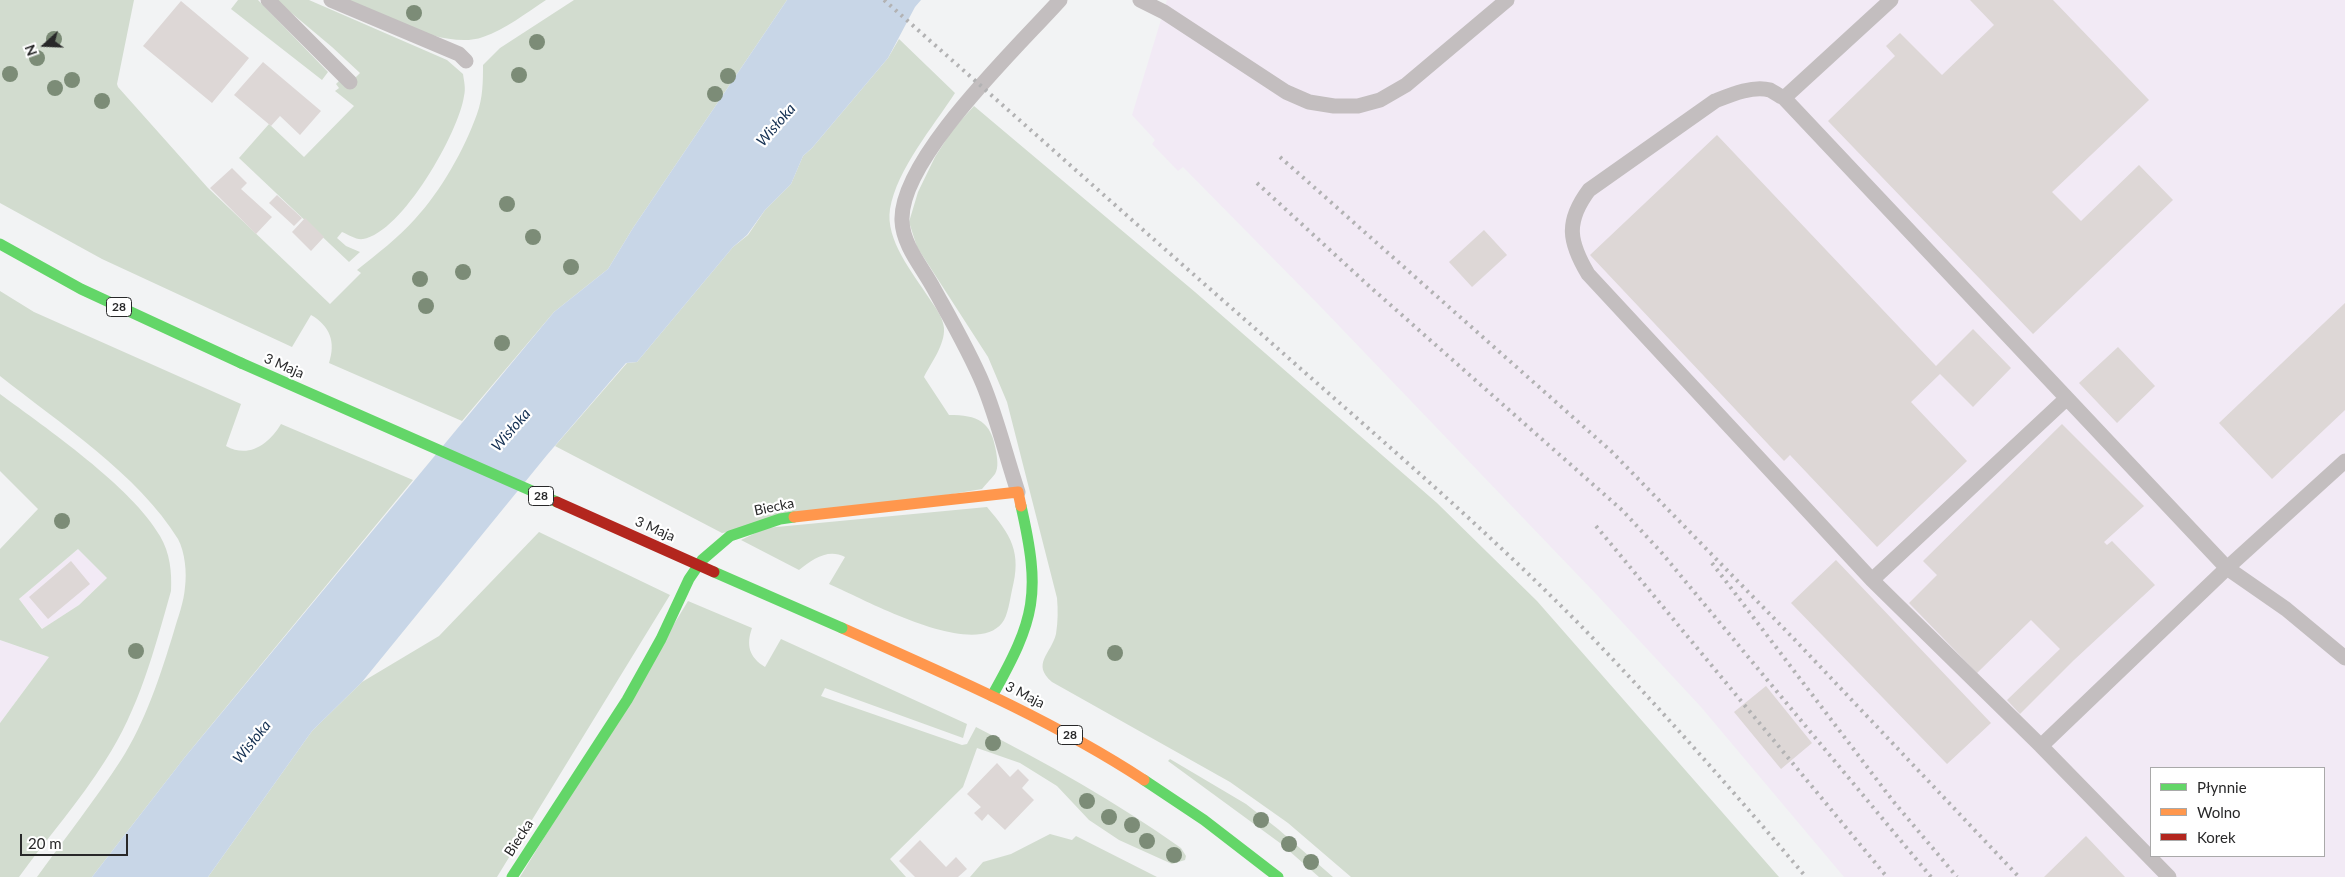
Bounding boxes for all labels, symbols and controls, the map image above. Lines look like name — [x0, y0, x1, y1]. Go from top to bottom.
north arrow — [20, 20, 70, 70]
text: N — [21, 42, 40, 58]
water label: Wisłoka — [753, 100, 799, 150]
road number: 28 — [106, 298, 132, 316]
street label: 3 Maja — [262, 350, 306, 382]
water label: Wisłoka — [488, 405, 534, 455]
road number: 28 — [528, 486, 554, 506]
street label: Biecka — [752, 495, 796, 519]
street label: 3 Maja — [633, 513, 677, 545]
street label: 3 Maja — [1003, 678, 1047, 712]
water label: Wisłoka — [229, 717, 275, 767]
road number: 28 — [1058, 726, 1082, 744]
legend — [2150, 767, 2325, 857]
text: Płynnie — [2197, 778, 2247, 796]
text: Wolno — [2197, 803, 2241, 821]
street label: Biecka — [501, 816, 537, 860]
scale bar — [22, 824, 130, 856]
text: Korek — [2197, 828, 2236, 846]
text: 20 m — [28, 834, 62, 852]

